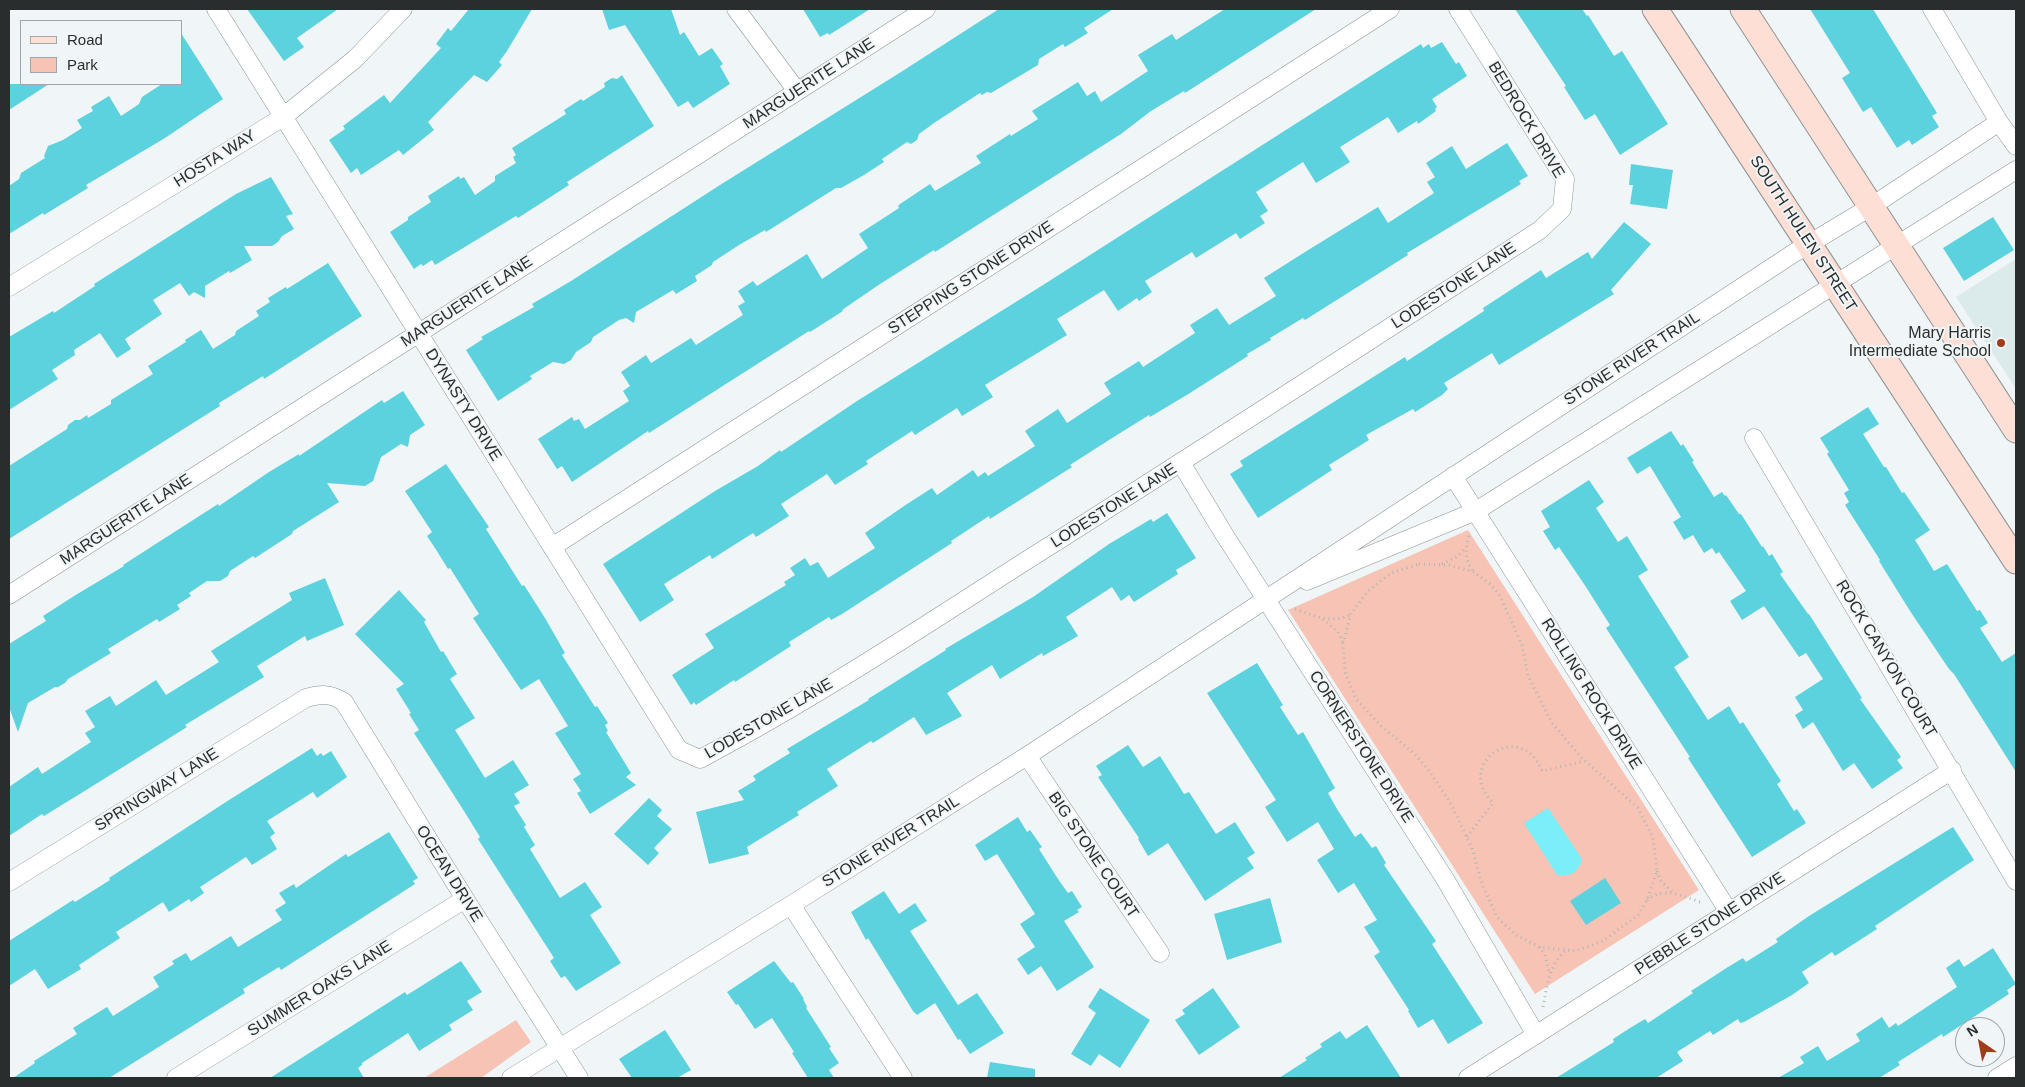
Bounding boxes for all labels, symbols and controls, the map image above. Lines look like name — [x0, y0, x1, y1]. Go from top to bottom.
legend — [20, 20, 182, 85]
text: Road — [67, 31, 103, 48]
street label: MARGUERITE LANE — [740, 34, 878, 134]
text: Park — [67, 56, 98, 73]
street label: BEDROCK DRIVE — [1484, 58, 1568, 182]
street label: HOSTA WAY — [170, 126, 260, 192]
street label: SOUTH HULEN STREET — [1745, 152, 1861, 316]
street label: STEPPING STONE DRIVE — [885, 217, 1057, 339]
street label: LODESTONE LANE — [1388, 239, 1520, 333]
street label: MARGUERITE LANE — [398, 252, 536, 352]
street label: STONE RIVER TRAIL — [1561, 308, 1703, 410]
place label: Mary Harris Intermediate School — [1849, 324, 1991, 362]
marker: Mary Harris Intermediate School — [1995, 337, 2007, 349]
street label: DYNASTY DRIVE — [421, 345, 505, 465]
street label: LODESTONE LANE — [1048, 460, 1180, 552]
street label: MARGUERITE LANE — [57, 470, 195, 570]
street label: ROCK CANYON COURT — [1831, 577, 1941, 741]
street label: ROLLING ROCK DRIVE — [1537, 615, 1645, 773]
street label: CORNERSTONE DRIVE — [1305, 667, 1417, 827]
street label: LODESTONE LANE — [702, 675, 836, 763]
street label: SPRINGWAY LANE — [92, 744, 222, 836]
street label: BIG STONE COURT — [1044, 788, 1142, 922]
street label: STONE RIVER TRAIL — [819, 792, 963, 892]
street label: OCEAN DRIVE — [412, 822, 486, 926]
street label: PEBBLE STONE DRIVE — [1631, 868, 1789, 980]
street label: SUMMER OAKS LANE — [244, 937, 396, 1041]
north arrow — [1955, 1017, 2005, 1067]
text: N — [1964, 1021, 1981, 1040]

